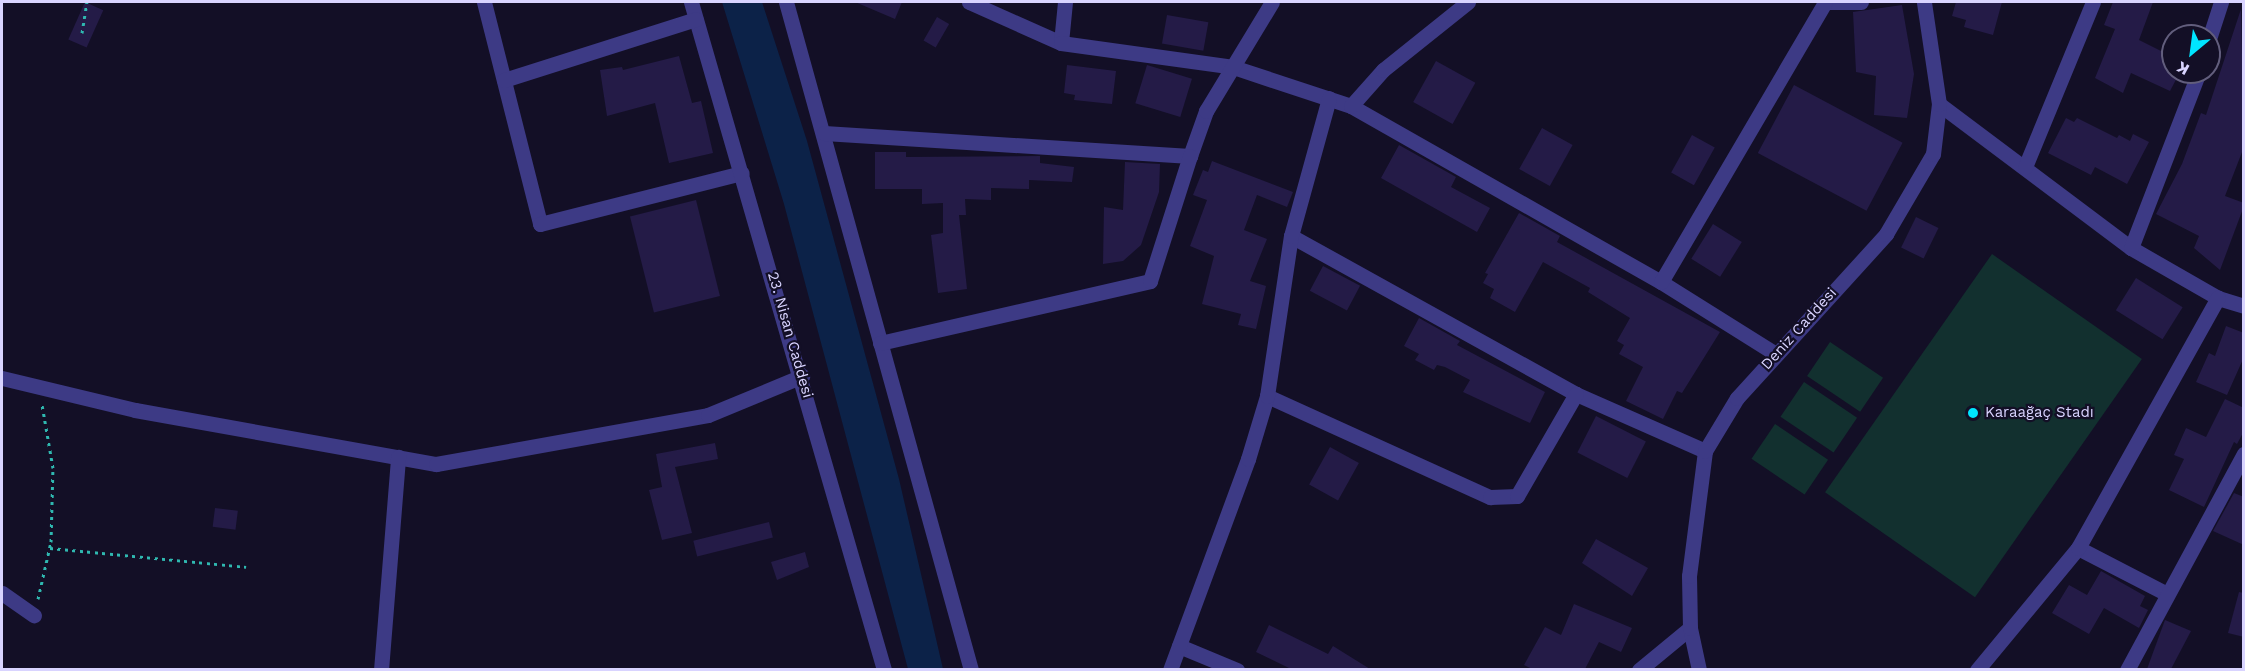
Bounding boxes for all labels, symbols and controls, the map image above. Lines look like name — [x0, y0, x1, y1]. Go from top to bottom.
north arrow — [2161, 24, 2221, 84]
text: K — [2174, 57, 2192, 79]
street label: 23. Nisan Caddesi — [763, 270, 817, 400]
street label: Deniz Caddesi — [1758, 284, 1840, 374]
place label: Karaağaç Stadı — [1985, 404, 2094, 422]
marker: Karaağaç Stadı — [1966, 406, 1980, 420]

